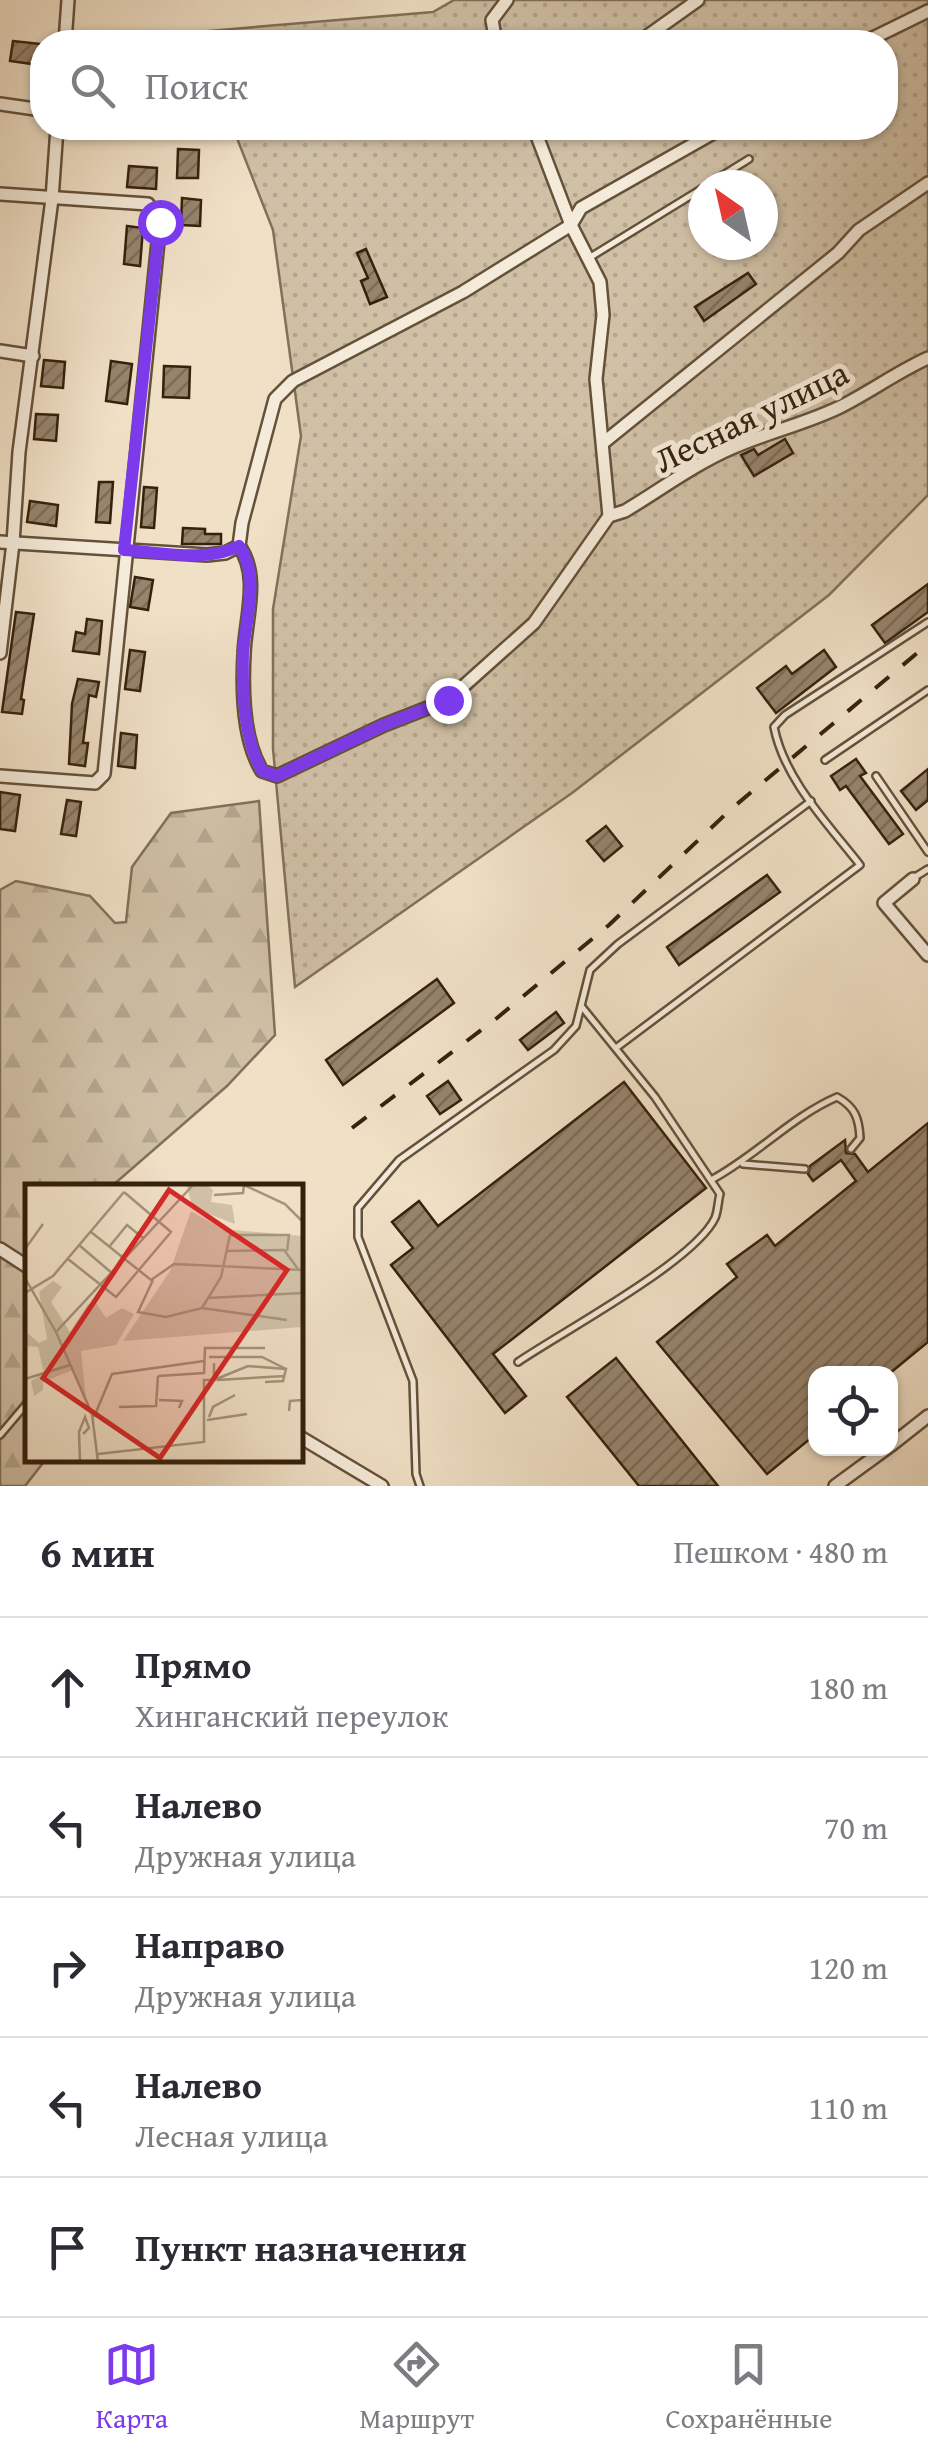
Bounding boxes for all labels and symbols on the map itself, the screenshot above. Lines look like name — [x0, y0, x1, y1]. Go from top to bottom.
north arrow — [688, 170, 778, 260]
route start — [138, 200, 184, 246]
street label: Лесная улица — [645, 347, 857, 485]
route end — [426, 678, 472, 724]
inset map — [25, 1184, 302, 1461]

